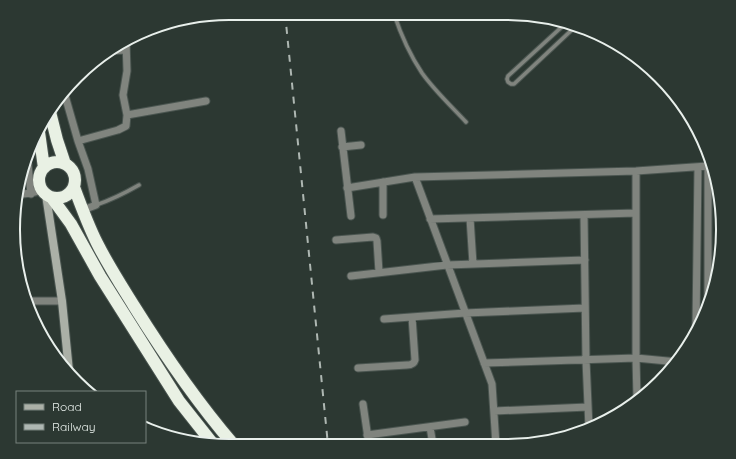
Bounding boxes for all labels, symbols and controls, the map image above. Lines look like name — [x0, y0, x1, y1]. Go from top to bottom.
legend — [16, 391, 146, 443]
text: Road — [52, 399, 82, 414]
text: Railway — [52, 419, 96, 434]

